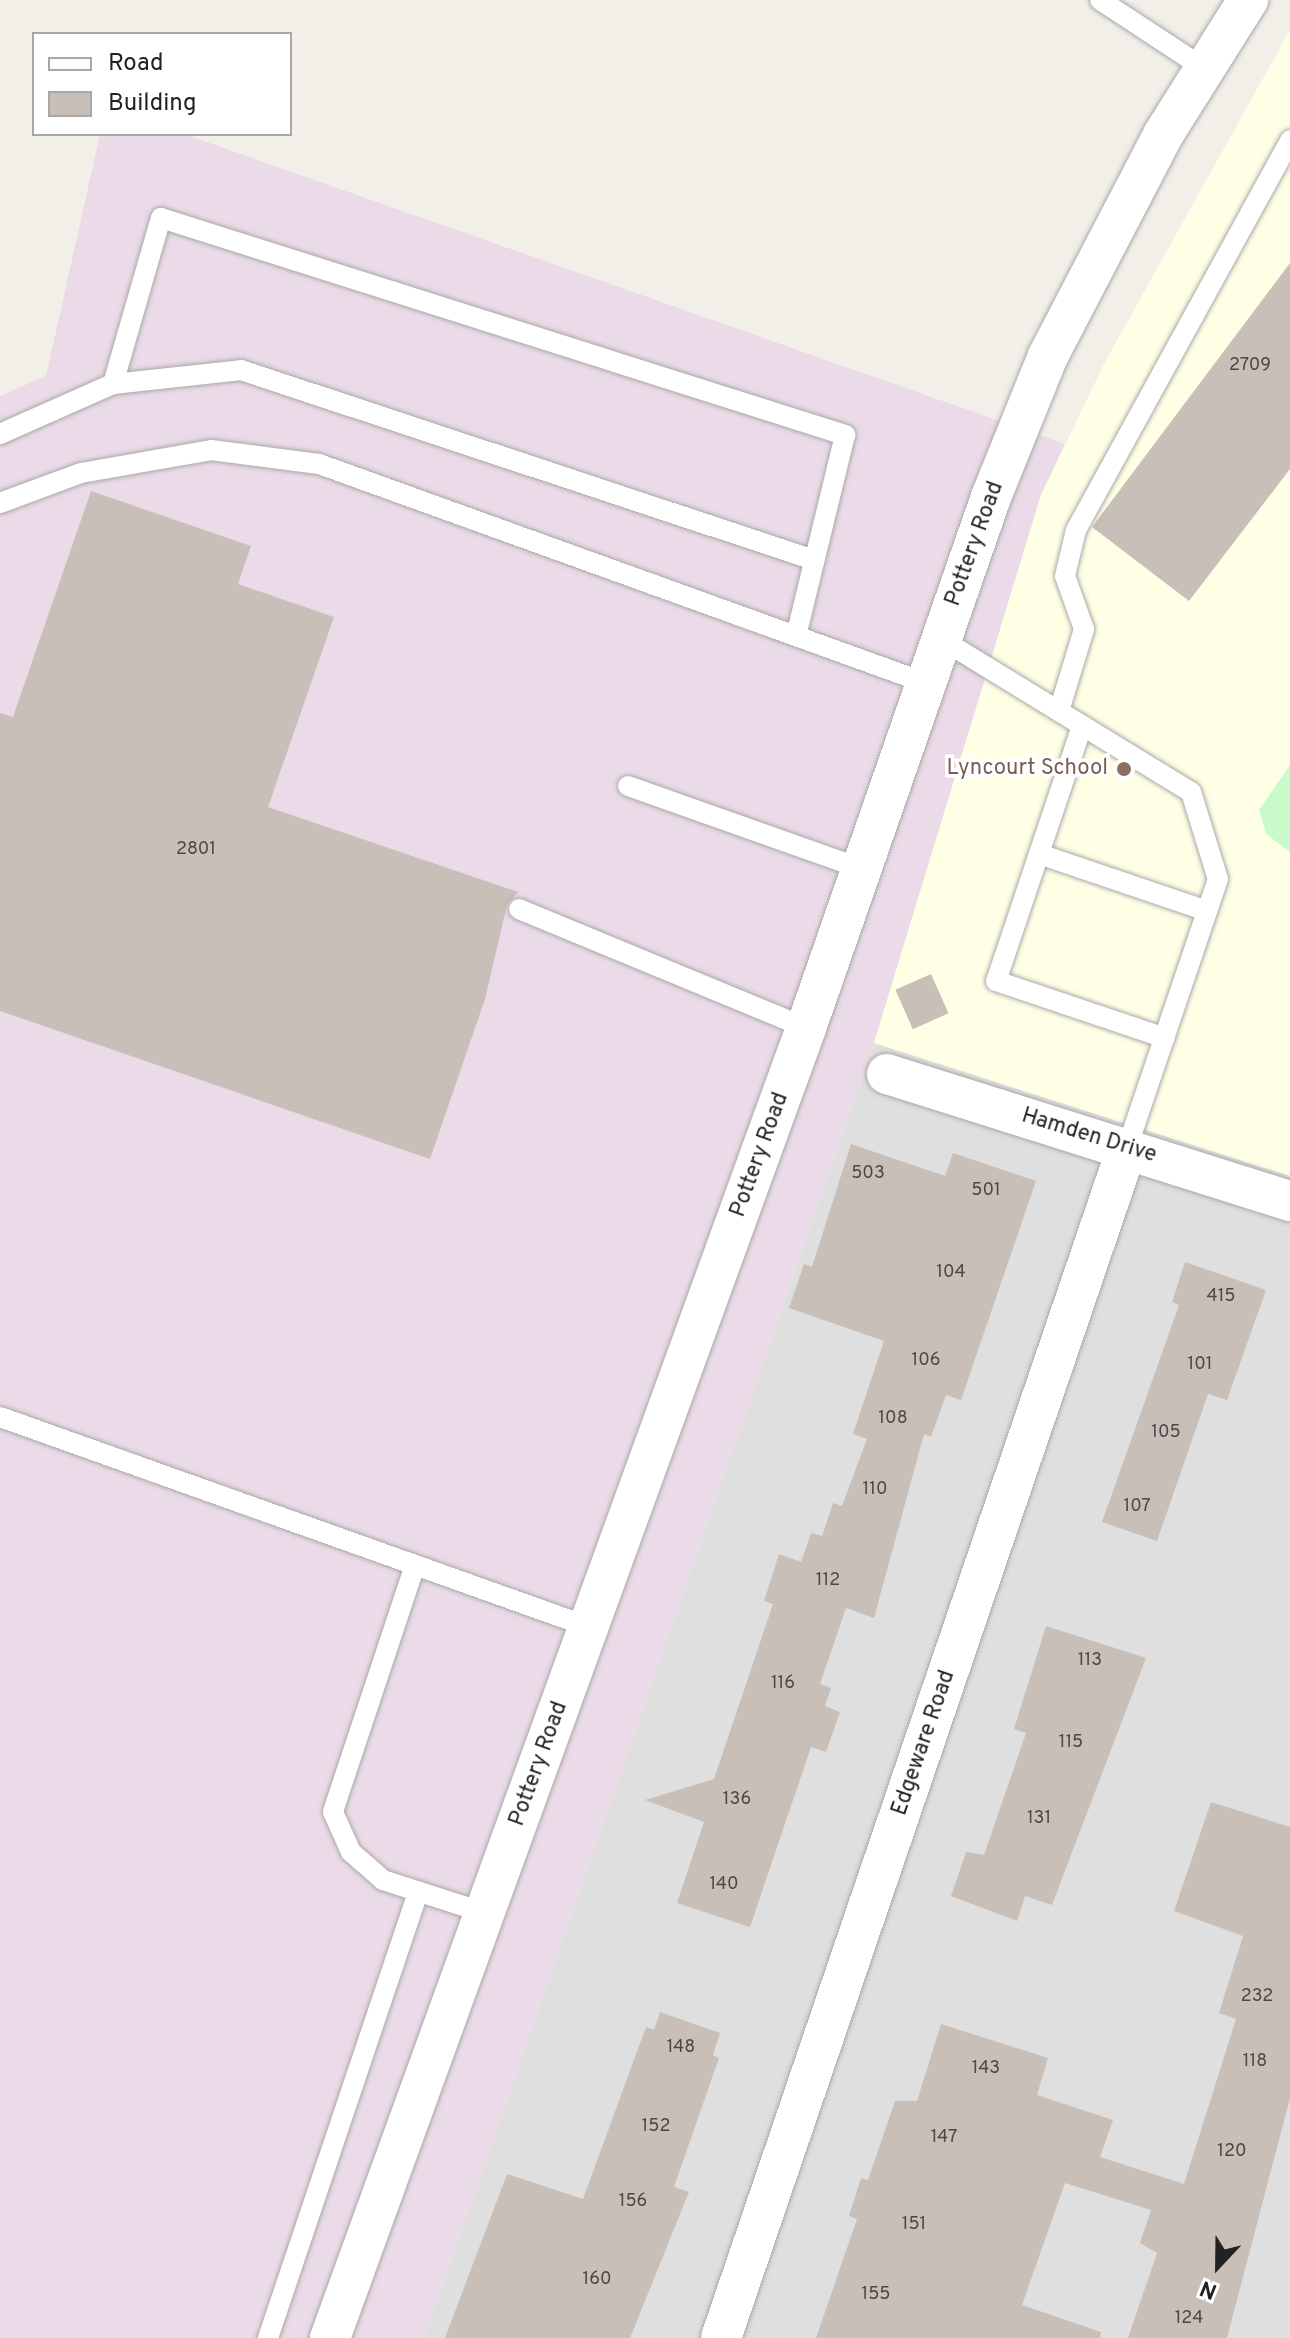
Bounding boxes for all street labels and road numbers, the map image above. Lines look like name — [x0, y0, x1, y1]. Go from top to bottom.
street label: Pottery Road — [940, 478, 1010, 610]
street label: Pottery Road — [725, 1089, 795, 1221]
street label: Hamden Drive — [1018, 1103, 1160, 1169]
street label: Edgeware Road — [887, 1667, 961, 1819]
street label: Pottery Road — [504, 1698, 574, 1830]

